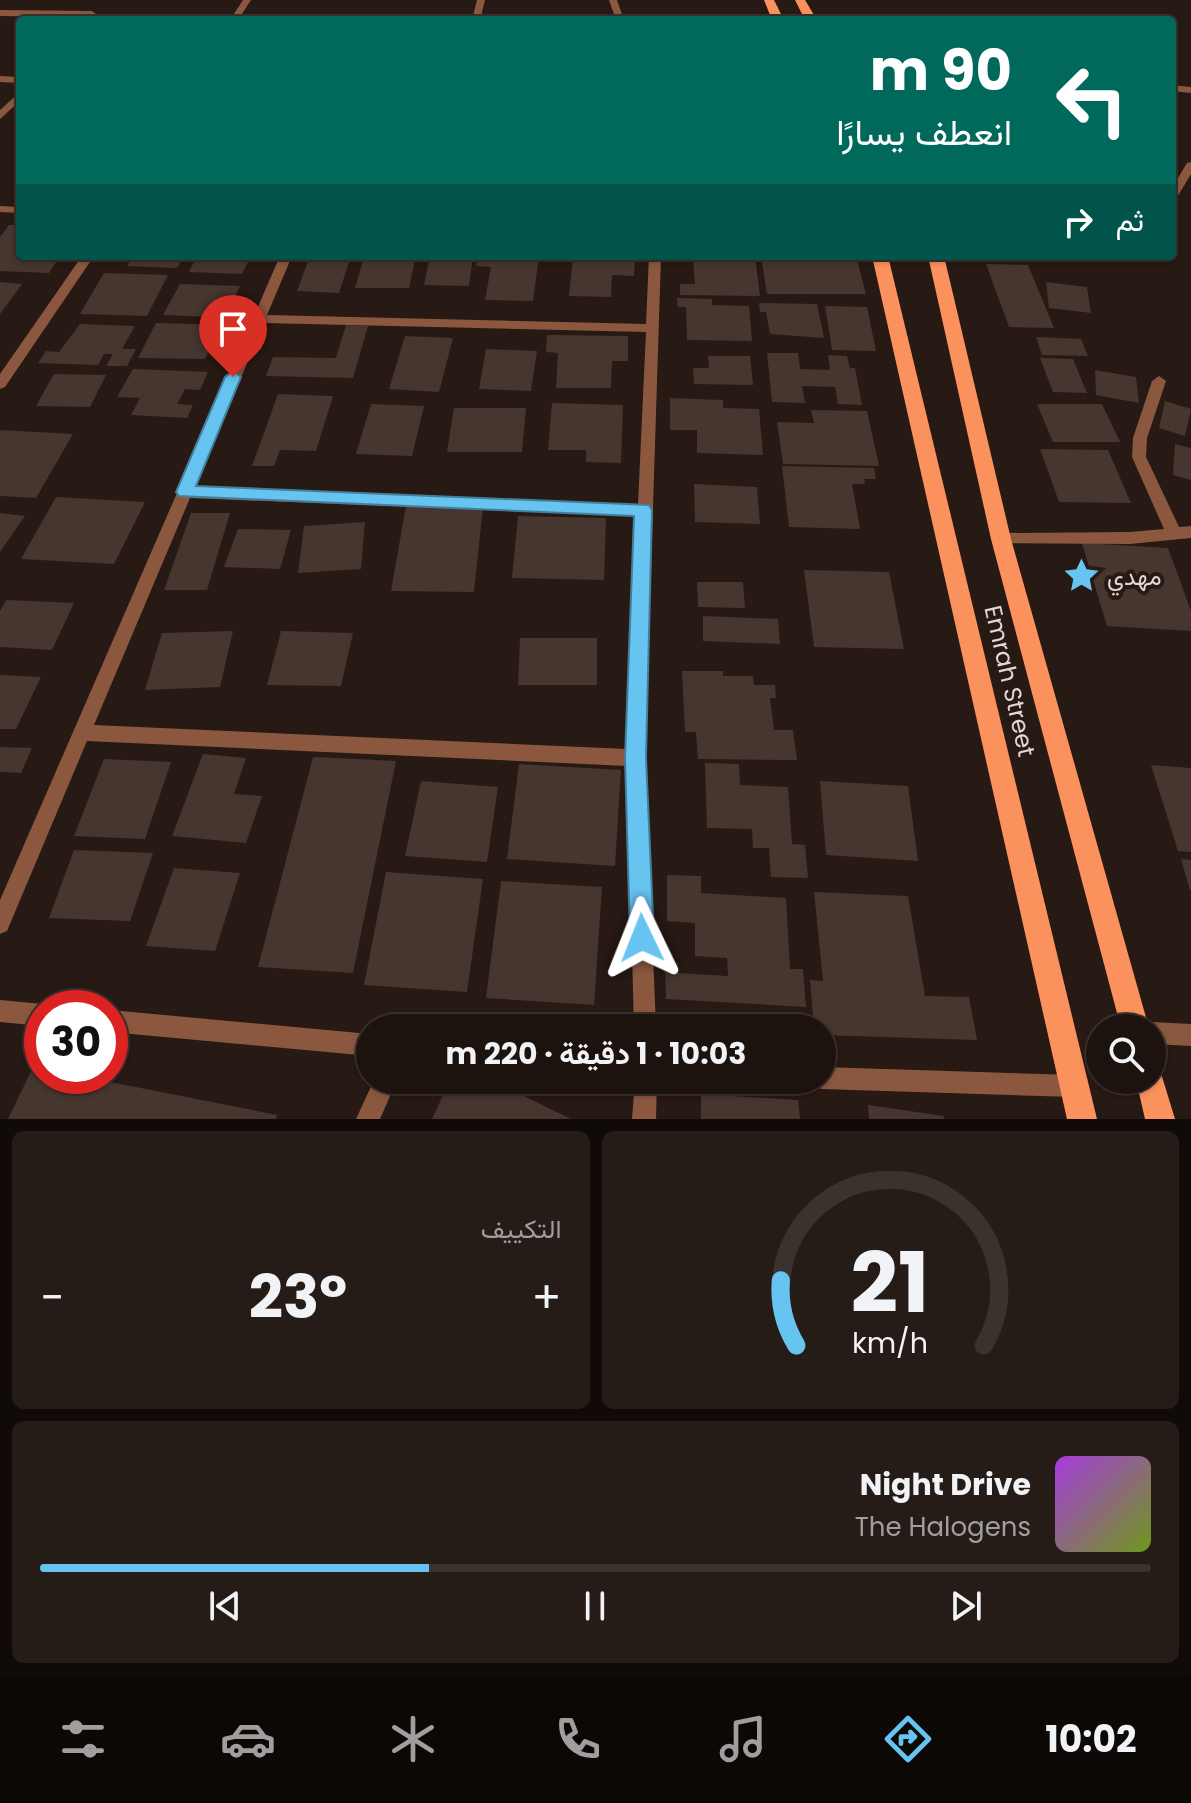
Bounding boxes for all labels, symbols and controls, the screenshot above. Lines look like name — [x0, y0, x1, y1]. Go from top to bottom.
text: 90 m — [870, 31, 1012, 110]
icon: left — [1040, 48, 1144, 152]
text: انعطف يسارًا — [836, 107, 1012, 158]
text: ثم — [1116, 199, 1144, 242]
icon: right — [1056, 200, 1100, 244]
pin — [199, 295, 267, 377]
icon: arrive — [211, 307, 255, 351]
place icon: مهدي — [1062, 557, 1100, 595]
place label: مهدي — [1107, 560, 1161, 596]
street label: Emrah Street — [977, 602, 1043, 760]
position arrow — [600, 896, 684, 980]
speed limit sign: 30 — [24, 990, 128, 1094]
map controls — [1086, 1014, 1166, 1094]
button: search — [1086, 1014, 1166, 1094]
text: 10:03 · 1 دقيقة · 220 m — [446, 1032, 746, 1075]
text: التكييف — [481, 1211, 562, 1247]
text: 21 — [851, 1225, 930, 1341]
text: 23° — [249, 1255, 347, 1339]
text: − — [40, 1267, 64, 1328]
text: + — [531, 1267, 562, 1328]
text: km/h — [852, 1323, 928, 1363]
text: Night Drive — [860, 1463, 1031, 1506]
text: The Halogens — [855, 1509, 1031, 1545]
icon: previous — [203, 1584, 247, 1628]
icon: pause — [573, 1584, 617, 1628]
icon: next — [944, 1584, 988, 1628]
icon: filters — [55, 1711, 111, 1767]
icon: car — [220, 1711, 276, 1767]
icon: climate — [385, 1711, 441, 1767]
icon: phone — [550, 1711, 606, 1767]
icon: music — [715, 1711, 771, 1767]
icon: directions — [880, 1711, 936, 1767]
text: 10:02 — [1045, 1714, 1136, 1765]

